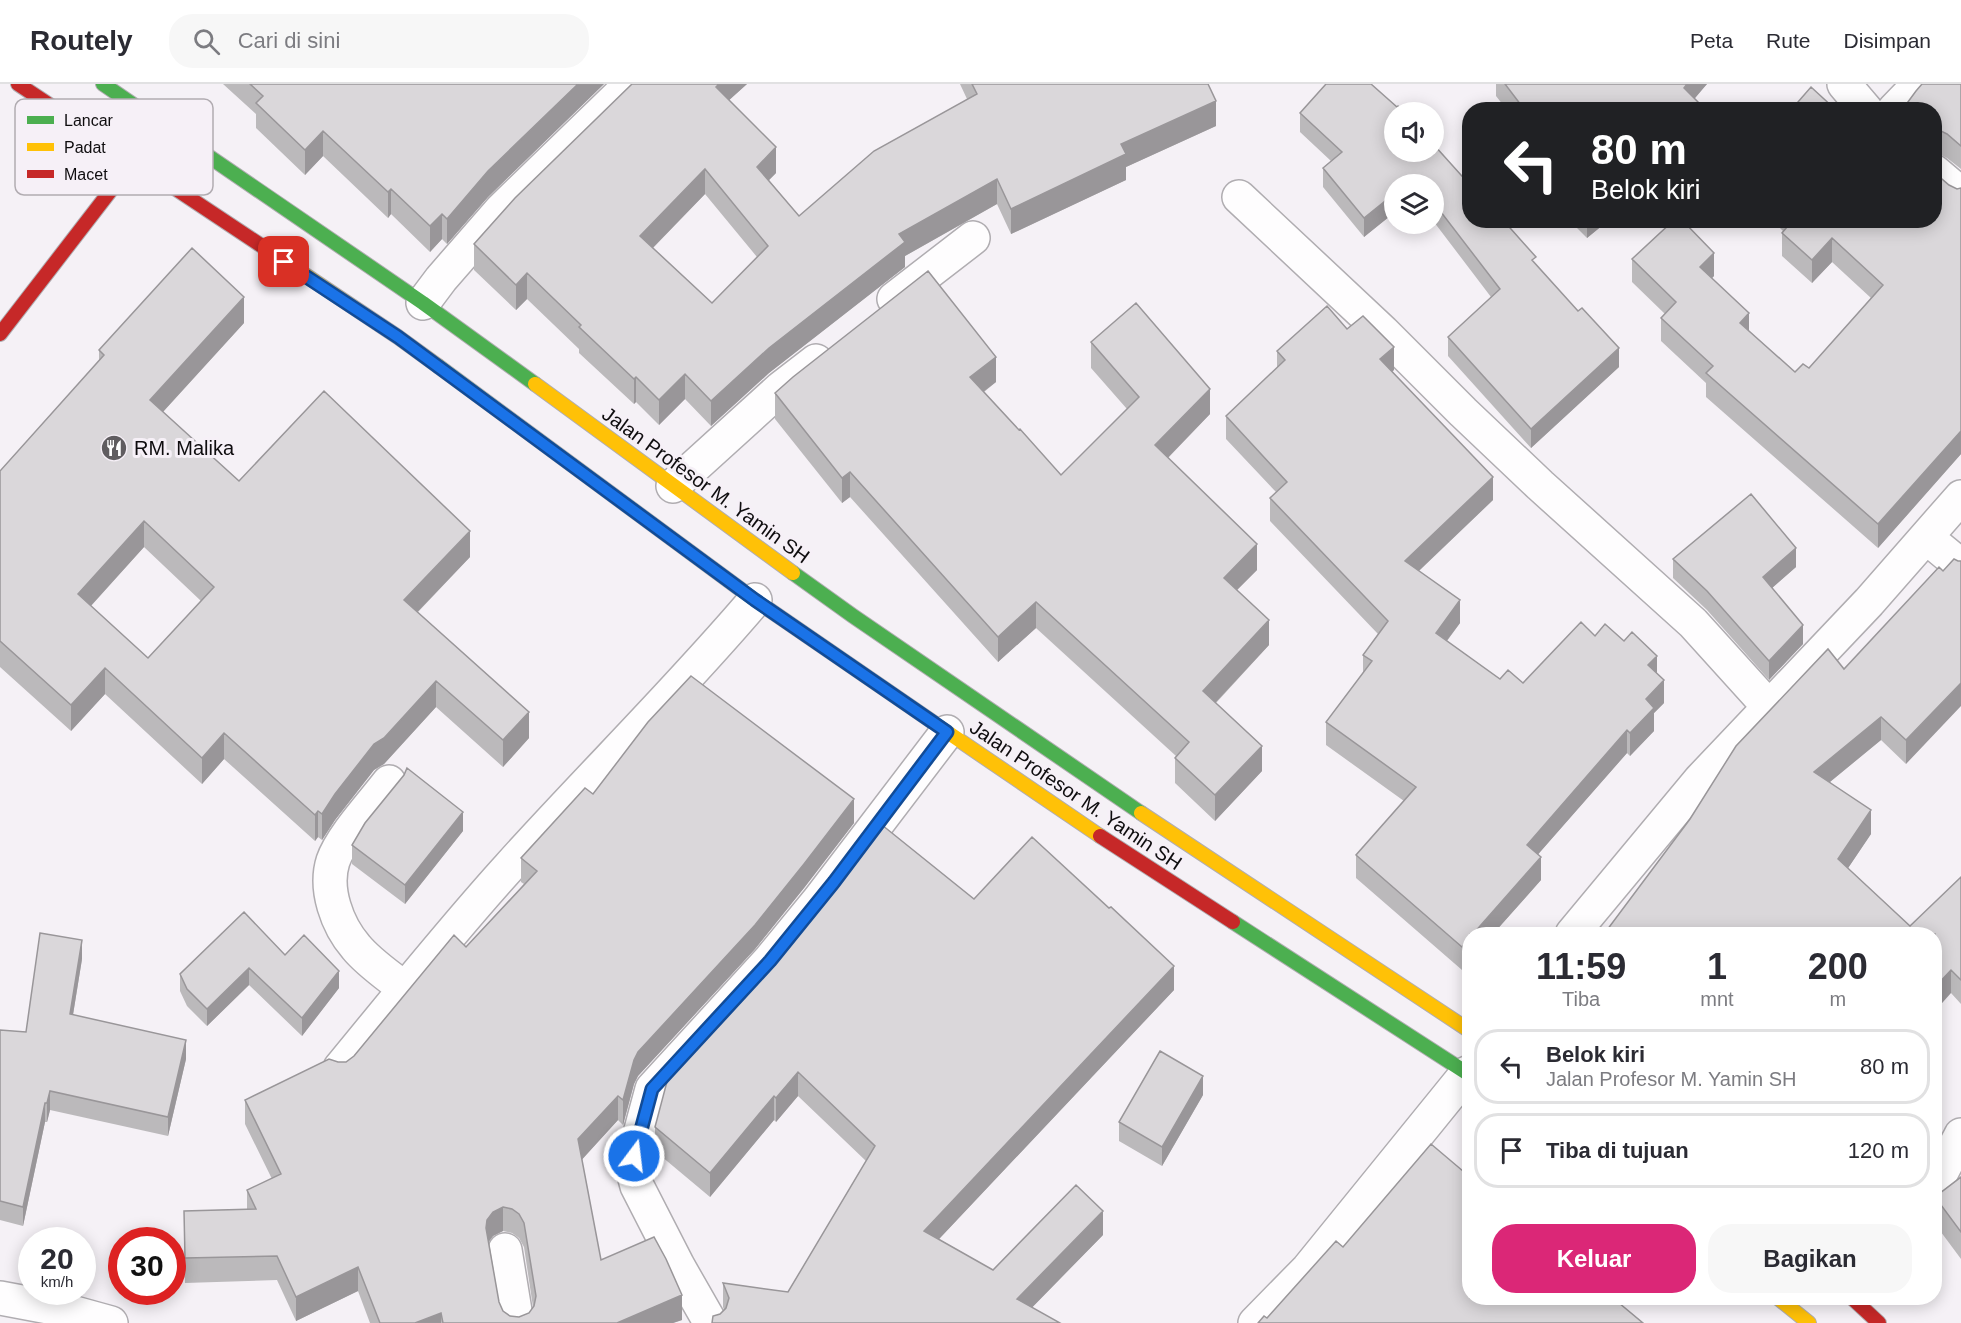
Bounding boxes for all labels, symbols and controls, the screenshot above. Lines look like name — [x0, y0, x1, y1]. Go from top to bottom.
search box — [169, 14, 589, 68]
text: Routely — [30, 25, 133, 56]
icon: search — [190, 25, 223, 58]
text: Cari di sini — [238, 28, 340, 53]
text: Peta — [1690, 29, 1733, 52]
text: Rute — [1766, 29, 1810, 52]
text: Disimpan — [1843, 29, 1931, 52]
legend — [15, 99, 213, 195]
map controls — [1384, 102, 1444, 234]
button: sound — [1384, 102, 1444, 162]
text: Lancar — [64, 112, 114, 129]
icon: left — [1492, 126, 1570, 204]
text: 80 m — [1591, 126, 1687, 173]
text: Padat — [64, 139, 106, 156]
text: Macet — [64, 166, 108, 183]
button: layers — [1384, 174, 1444, 234]
text: Belok kiri — [1591, 175, 1701, 205]
pin — [258, 236, 309, 287]
icon: arrive — [267, 245, 300, 278]
street label: Jalan Profesor M. Yamin SH — [598, 402, 814, 568]
restaurant icon: RM. Malika — [99, 433, 129, 463]
place label: RM. Malika — [134, 437, 235, 459]
street label: Jalan Profesor M. Yamin SH — [966, 716, 1186, 874]
text: 11:59 — [1536, 946, 1626, 987]
text: 1 — [1707, 946, 1727, 987]
text: 200 — [1808, 946, 1868, 987]
text: Tiba — [1562, 988, 1600, 1010]
text: mnt — [1700, 988, 1734, 1010]
text: m — [1829, 988, 1846, 1010]
text: Belok kiri — [1546, 1042, 1645, 1067]
icon: left — [1495, 1050, 1528, 1083]
text: 80 m — [1860, 1054, 1909, 1079]
text: Jalan Profesor M. Yamin SH — [1546, 1068, 1796, 1090]
position arrow — [602, 1124, 666, 1188]
icon: arrive — [1495, 1134, 1528, 1167]
text: Tiba di tujuan — [1546, 1138, 1689, 1163]
text: 120 m — [1848, 1138, 1909, 1163]
button: Keluar — [1492, 1224, 1696, 1293]
button: Bagikan — [1708, 1224, 1912, 1293]
speed limit sign: 30 — [108, 1227, 186, 1305]
text: 20 — [40, 1242, 74, 1275]
text: km/h — [41, 1273, 73, 1290]

